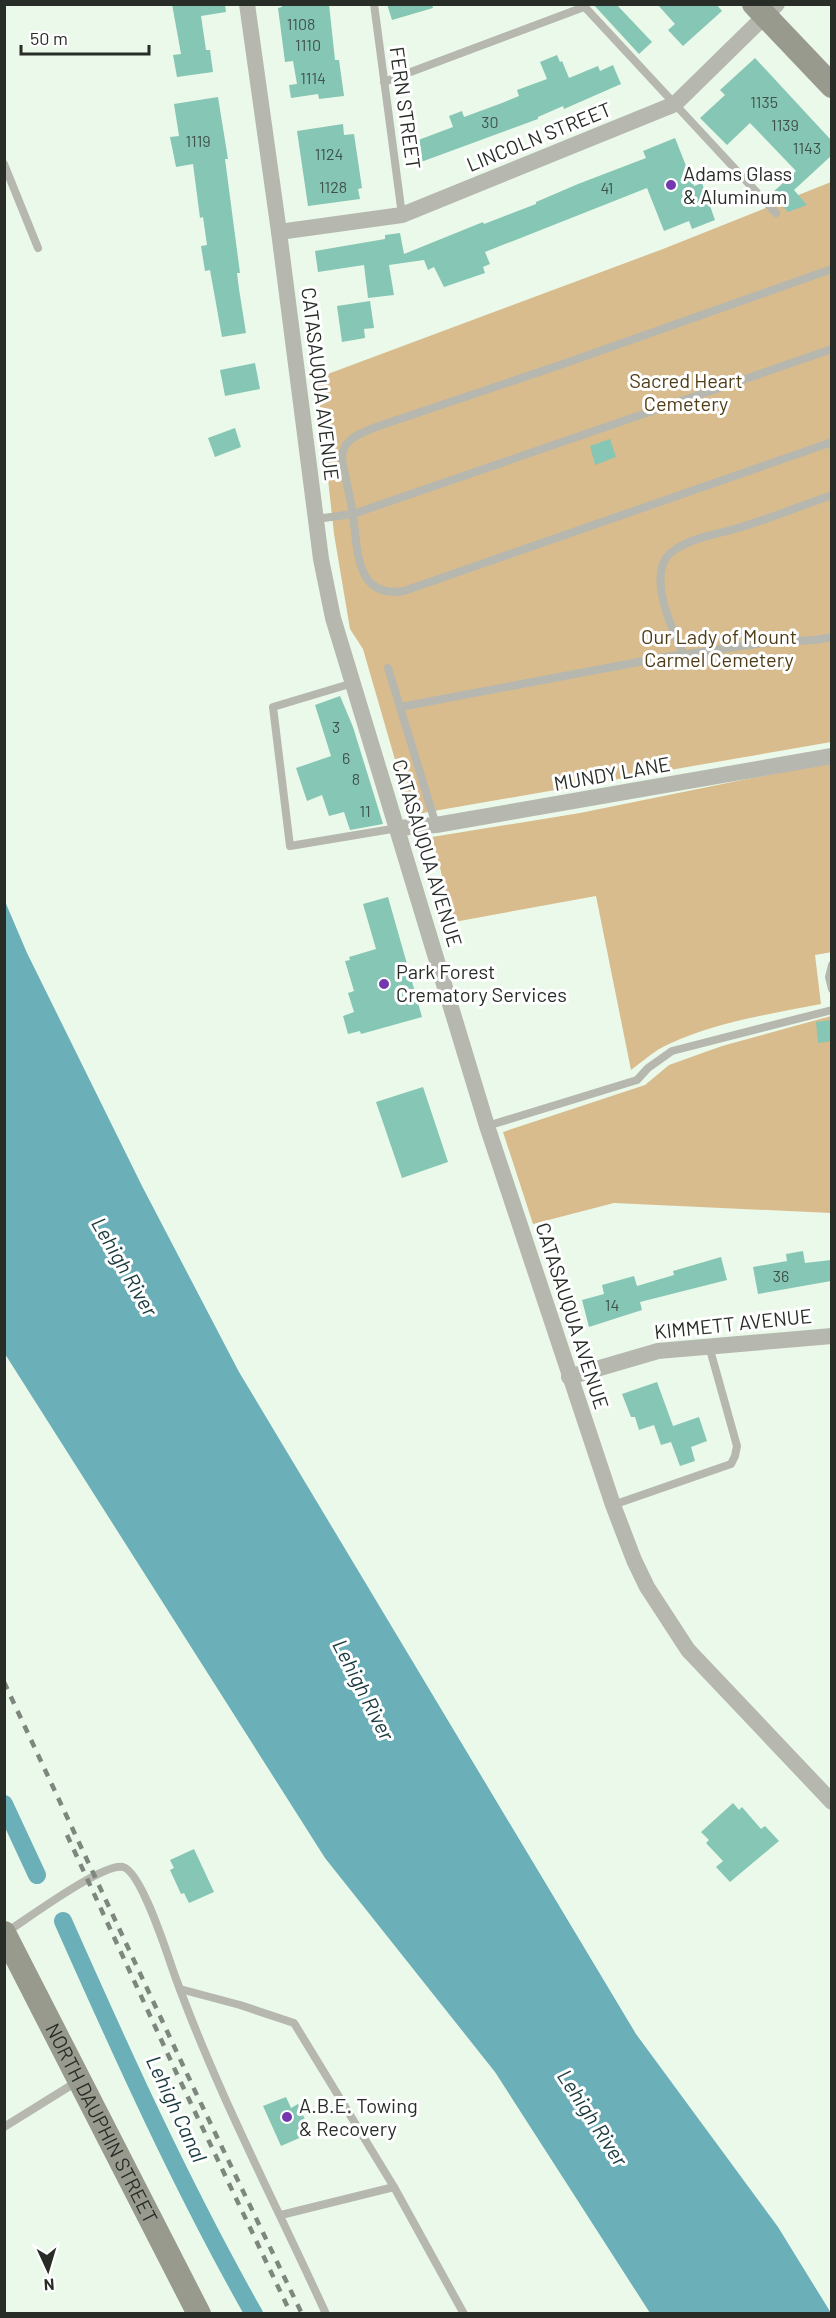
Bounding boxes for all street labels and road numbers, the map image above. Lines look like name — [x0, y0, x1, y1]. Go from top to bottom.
street label: FERN STREET — [386, 45, 426, 171]
street label: LINCOLN STREET — [463, 96, 615, 176]
street label: CATASAUQUA AVENUE — [297, 286, 345, 482]
street label: MUNDY LANE — [552, 751, 672, 795]
street label: CATASAUQUA AVENUE — [388, 756, 468, 949]
street label: CATASAUQUA AVENUE — [531, 1219, 614, 1412]
street label: KIMMETT AVENUE — [653, 1303, 813, 1343]
street label: NORTH DAUPHIN STREET — [41, 2019, 164, 2227]

